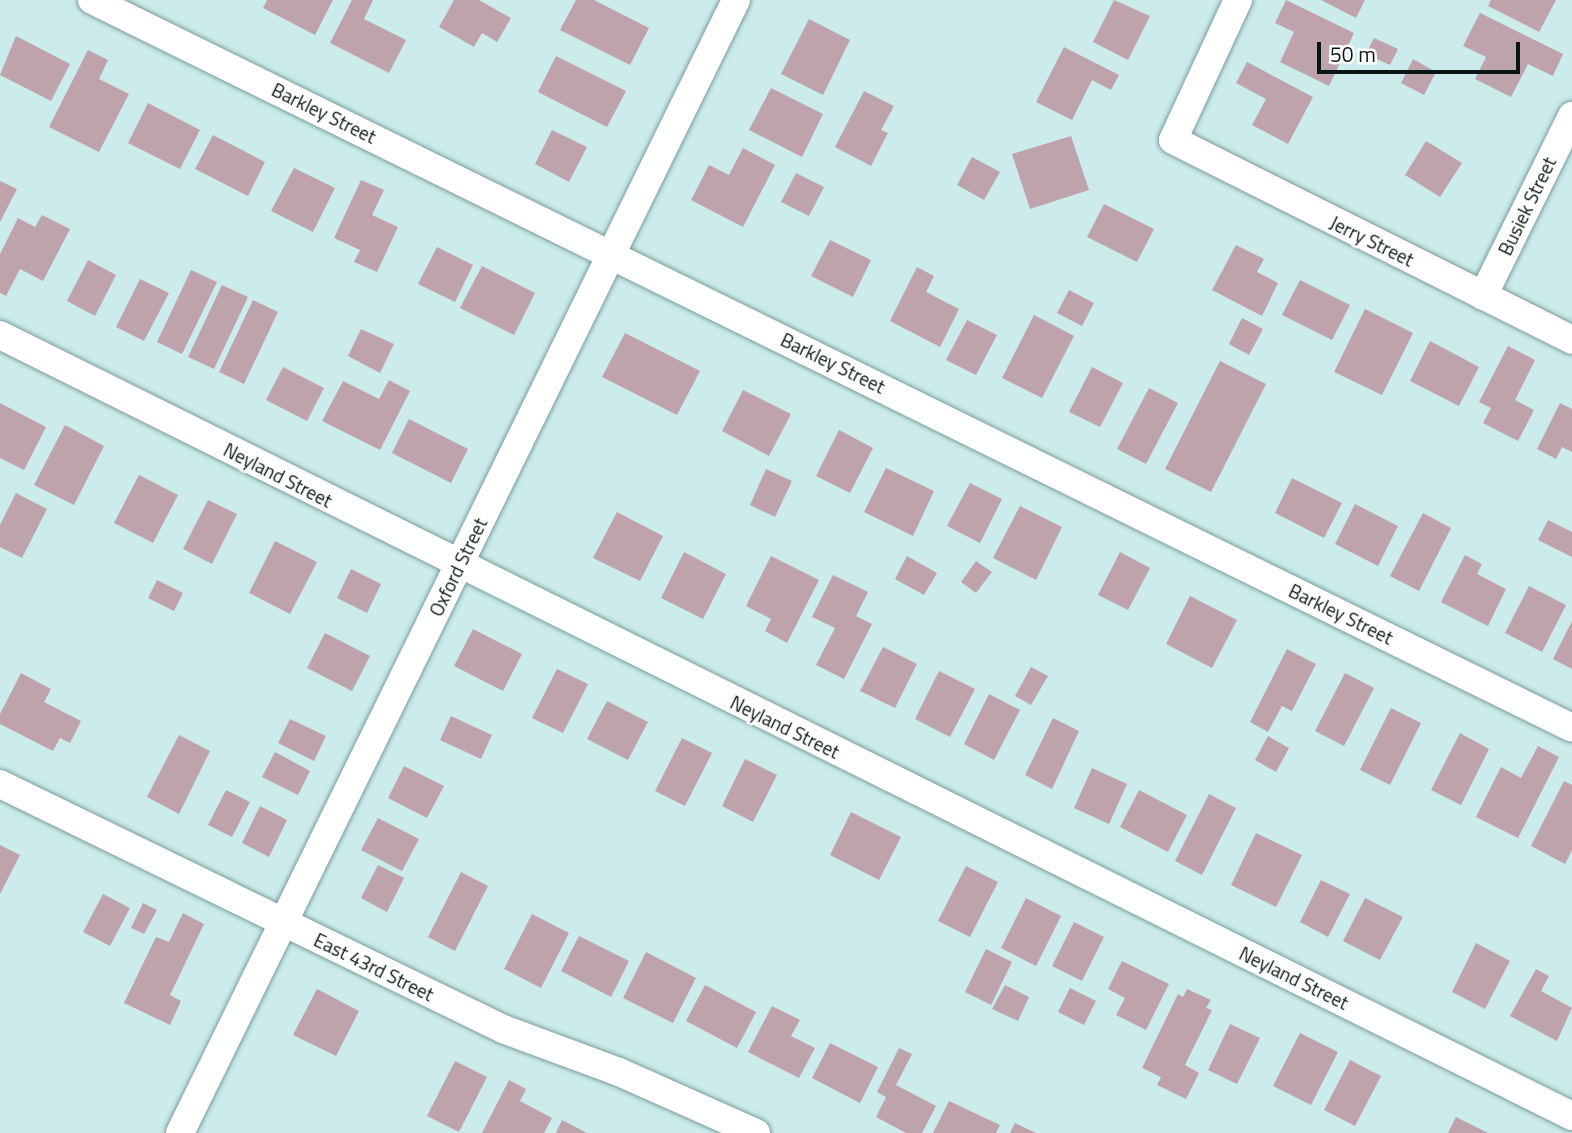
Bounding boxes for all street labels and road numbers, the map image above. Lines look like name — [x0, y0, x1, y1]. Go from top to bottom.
street label: Barkley Street — [268, 78, 380, 148]
street label: Busiek Street — [1493, 153, 1561, 259]
street label: Jerry Street — [1326, 211, 1418, 271]
street label: Barkley Street — [777, 328, 889, 398]
street label: Neyland Street — [220, 438, 336, 512]
street label: Oxford Street — [424, 514, 492, 620]
street label: Barkley Street — [1285, 579, 1397, 649]
street label: Neyland Street — [727, 691, 843, 763]
street label: East 43rd Street — [310, 928, 438, 1006]
street label: Neyland Street — [1236, 942, 1352, 1014]

